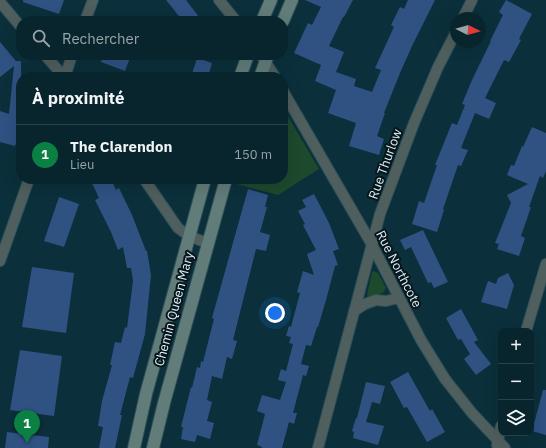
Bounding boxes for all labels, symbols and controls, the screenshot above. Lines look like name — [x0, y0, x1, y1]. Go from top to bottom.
north arrow — [450, 12, 486, 48]
search box — [16, 16, 288, 60]
icon: search — [30, 27, 52, 49]
text: Rechercher — [62, 29, 139, 48]
text: À proximité — [32, 87, 125, 109]
street label: Rue Thurlow — [364, 126, 406, 201]
text: The Clarendon — [70, 137, 172, 156]
text: 1 — [41, 146, 49, 163]
text: 150 m — [234, 146, 272, 163]
text: Lieu — [70, 156, 94, 173]
street label: Rue Northcote — [372, 227, 426, 311]
street label: Chemin Queen Mary — [151, 249, 198, 368]
your location — [265, 303, 285, 323]
map controls — [498, 328, 534, 436]
button: + — [498, 328, 534, 364]
button: − — [498, 364, 534, 400]
button: layers — [498, 400, 534, 436]
pin: 1 — [14, 410, 40, 443]

